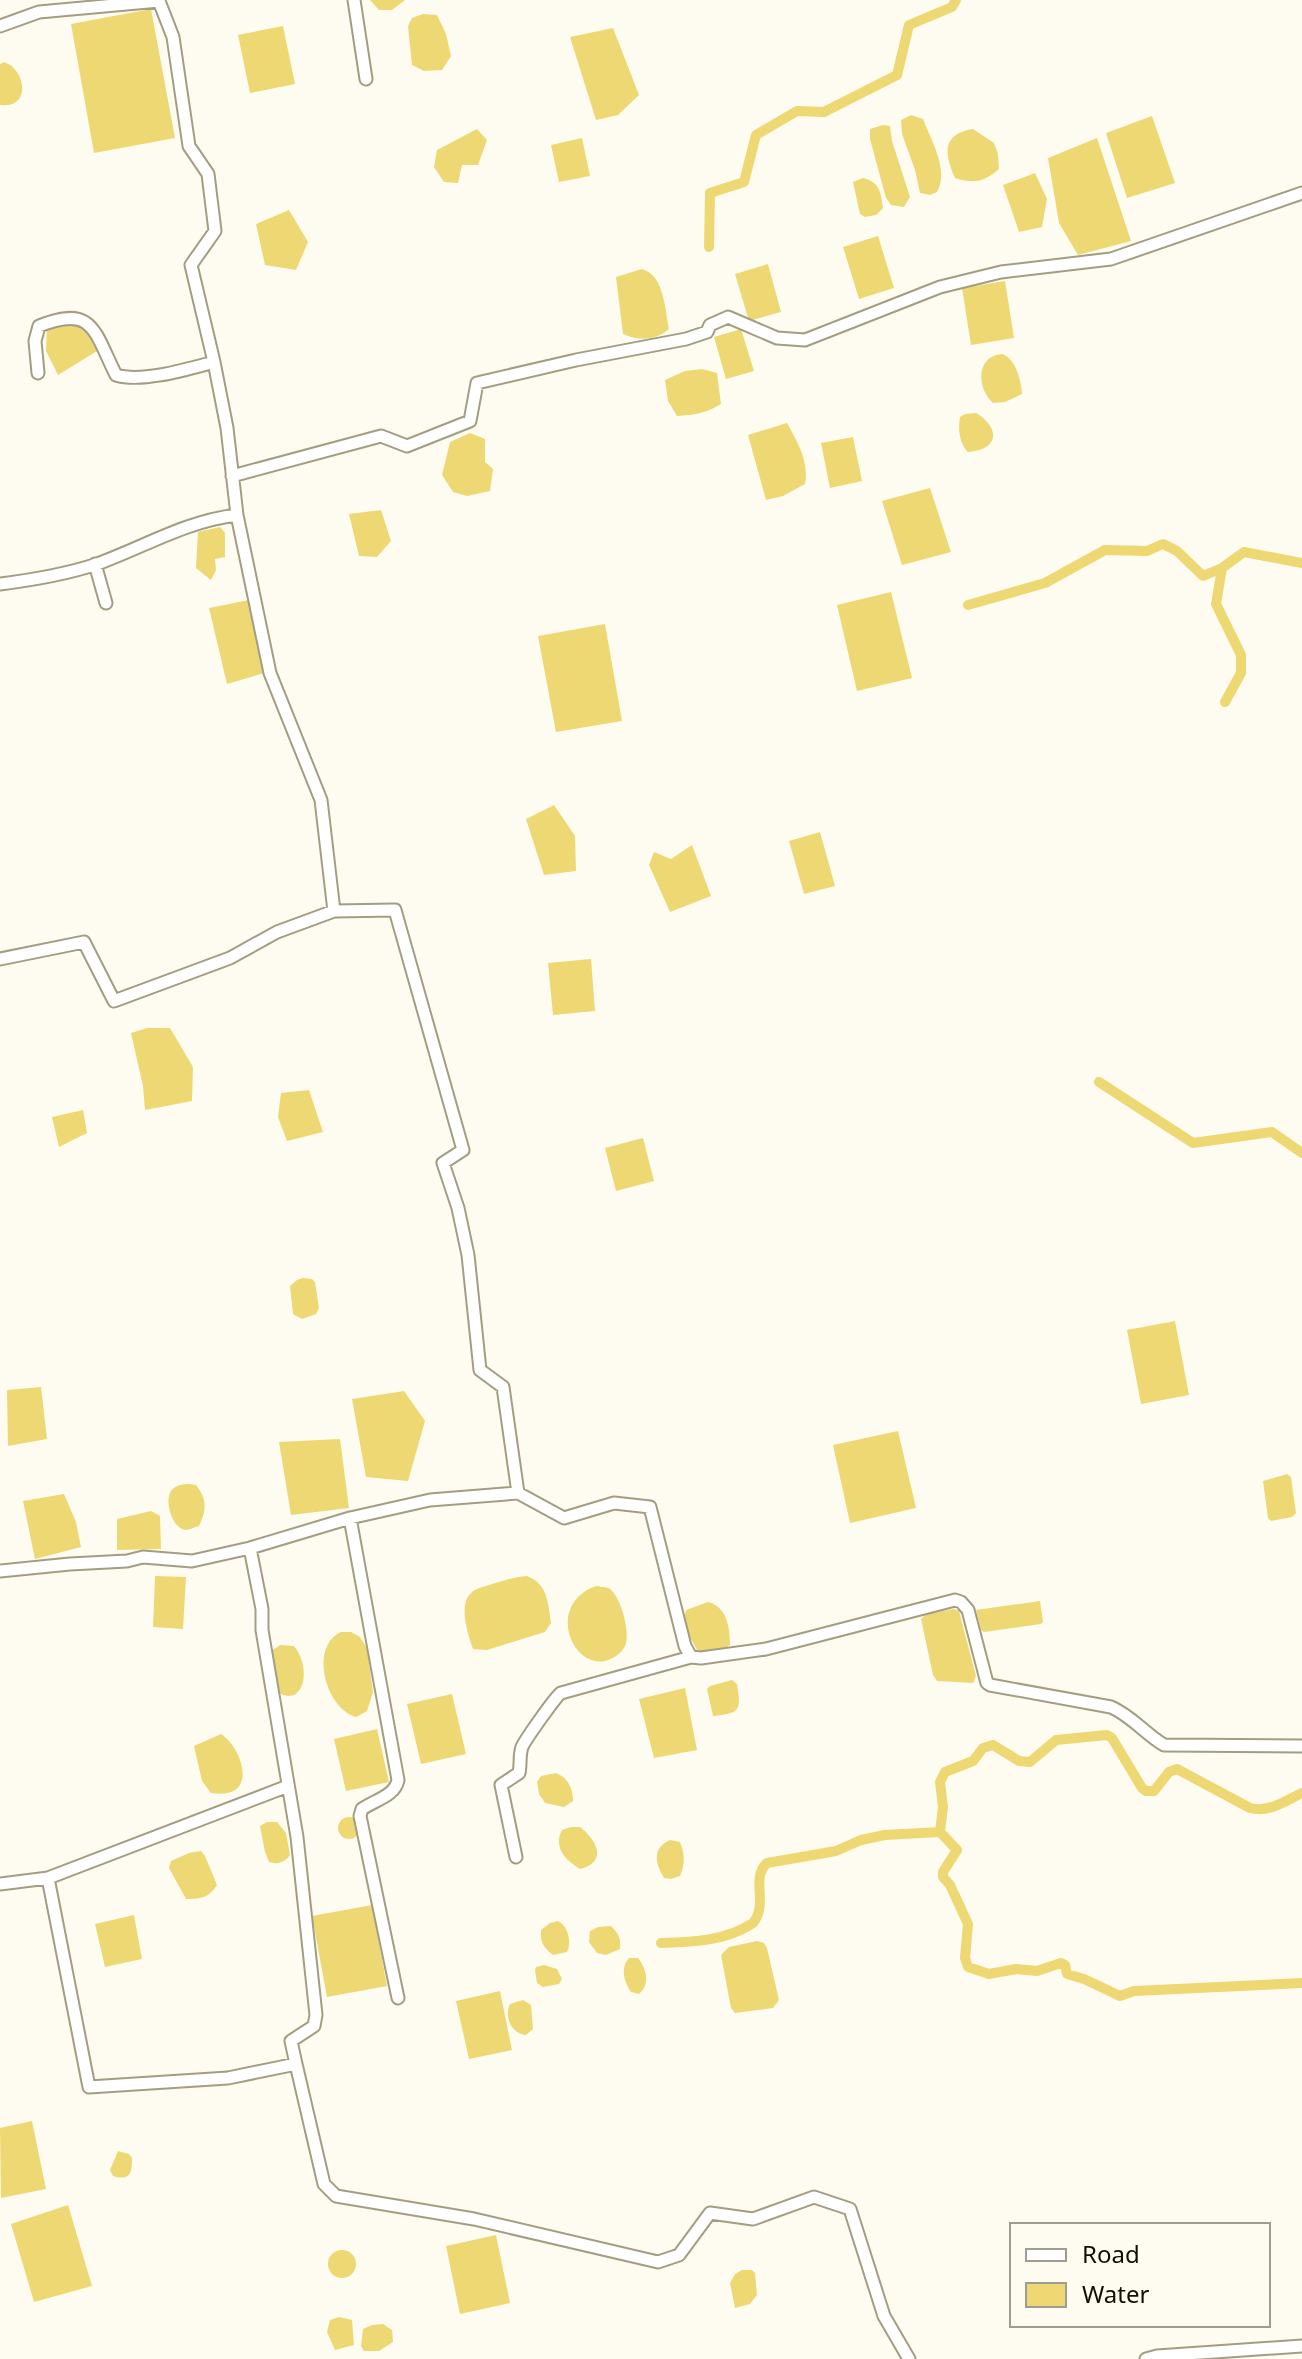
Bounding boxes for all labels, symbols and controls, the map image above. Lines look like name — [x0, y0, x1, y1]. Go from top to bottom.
legend — [1010, 2223, 1270, 2327]
text: Road — [1082, 2237, 1140, 2270]
text: Water — [1082, 2277, 1150, 2310]

